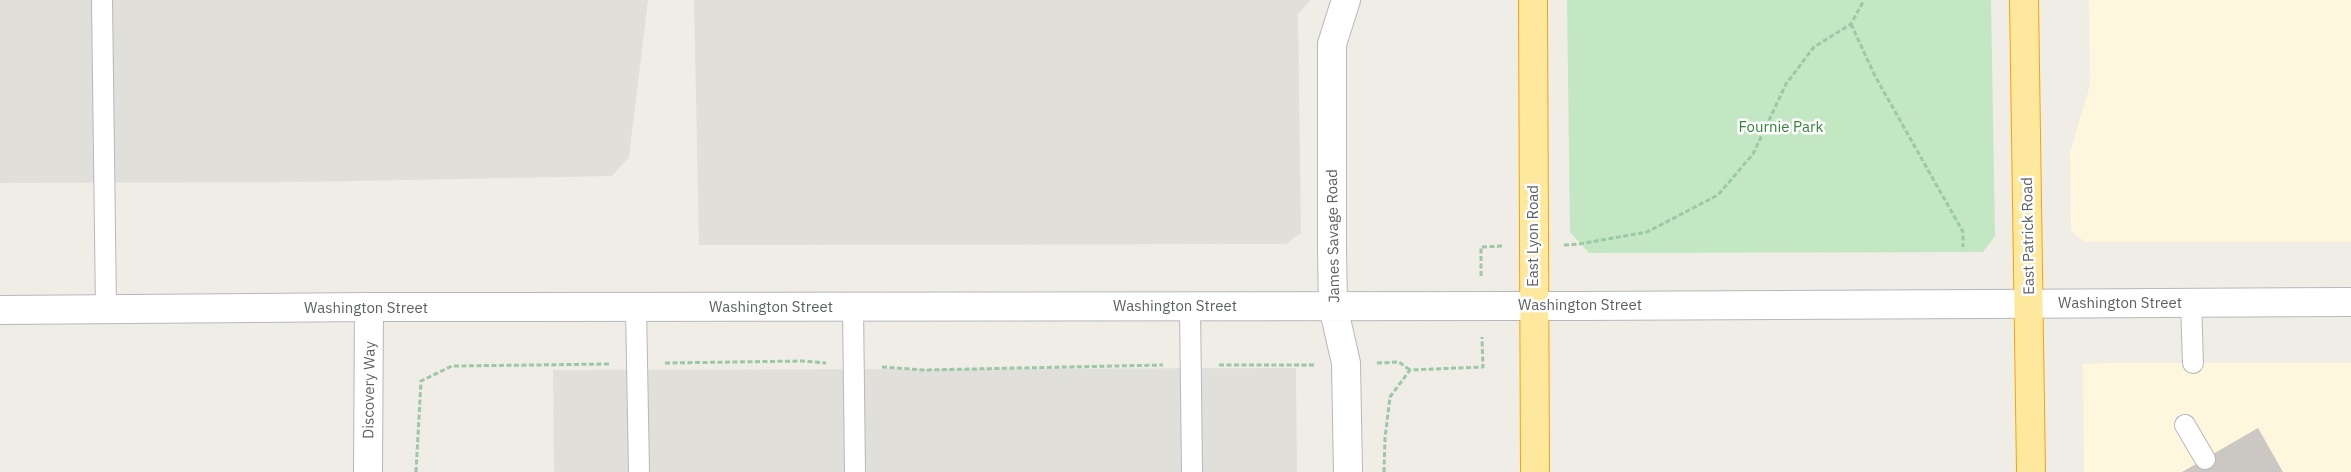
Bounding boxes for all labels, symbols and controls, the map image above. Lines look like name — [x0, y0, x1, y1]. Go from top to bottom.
park label: Fournie Park — [1739, 117, 1824, 136]
street label: James Savage Road — [1322, 169, 1343, 303]
street label: East Patrick Road — [2017, 177, 2038, 295]
street label: East Lyon Road — [1523, 185, 1542, 287]
street label: Washington Street — [2058, 293, 2182, 312]
street label: Washington Street — [1518, 295, 1642, 314]
street label: Washington Street — [1113, 296, 1237, 315]
street label: Washington Street — [709, 297, 833, 316]
street label: Washington Street — [304, 298, 428, 317]
street label: Discovery Way — [358, 340, 379, 439]

